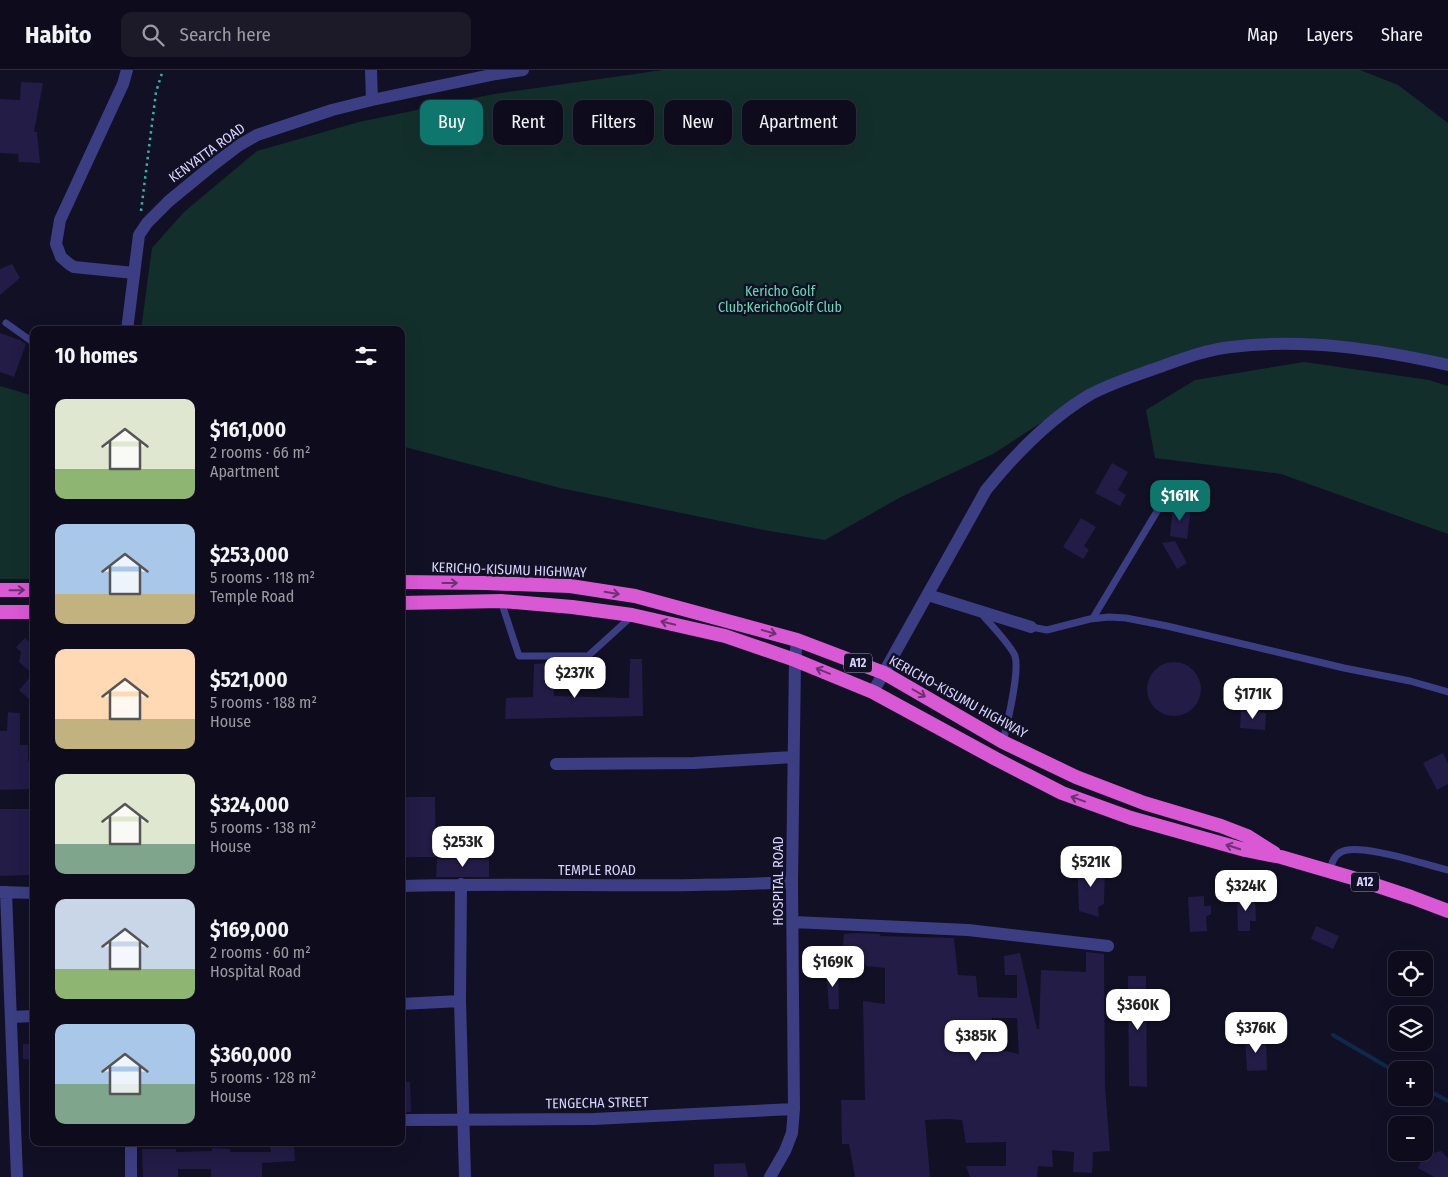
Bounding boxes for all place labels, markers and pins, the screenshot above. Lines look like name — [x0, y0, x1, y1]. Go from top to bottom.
pin: $161K — [1145, 480, 1215, 522]
pin: $237K — [540, 656, 610, 699]
pin: $171K — [1218, 678, 1288, 720]
pin: $253K — [428, 826, 498, 868]
pin: $521K — [1056, 846, 1126, 888]
pin: $324K — [1211, 870, 1281, 912]
pin: $169K — [798, 946, 868, 988]
pin: $360K — [1103, 988, 1173, 1031]
pin: $376K — [1221, 1012, 1291, 1054]
pin: $385K — [941, 1020, 1011, 1062]

